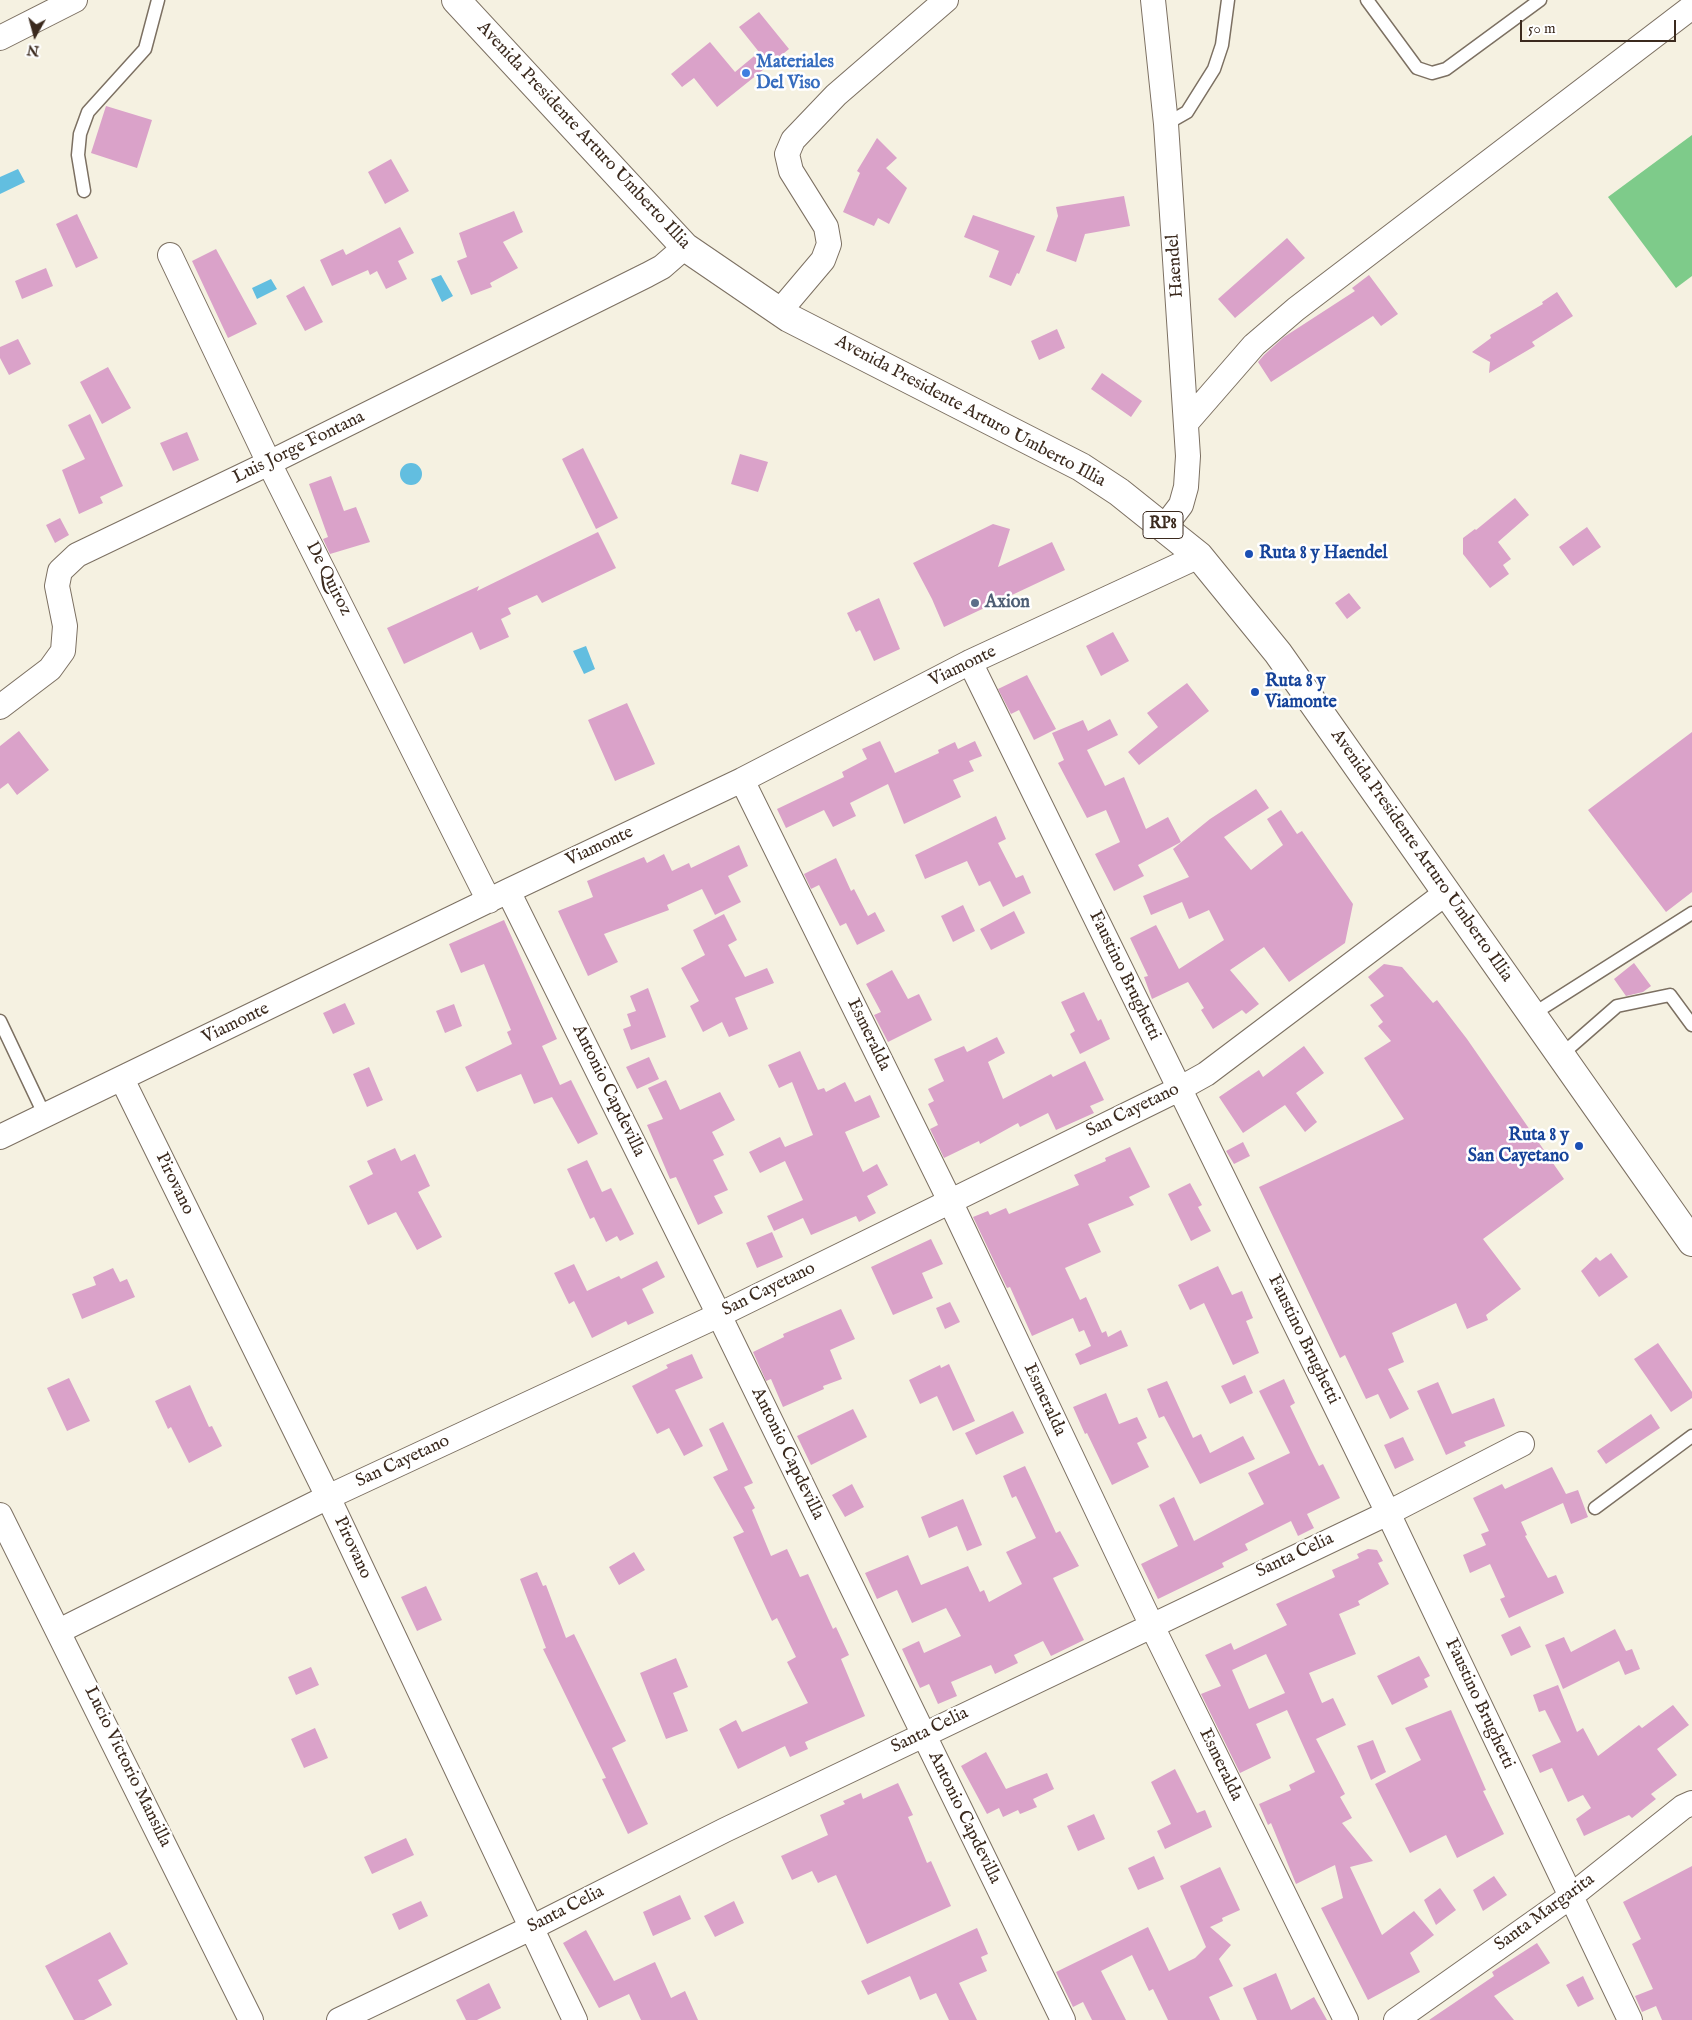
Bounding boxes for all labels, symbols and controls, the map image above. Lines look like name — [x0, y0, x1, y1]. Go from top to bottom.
north arrow — [10, 10, 60, 60]
scale bar — [1522, 10, 1678, 42]
street label: Avenida Presidente Arturo Umberto Illia — [472, 18, 694, 254]
text: 50 m — [1528, 19, 1556, 38]
text: N — [26, 40, 40, 60]
place label: Materiales Del Viso — [756, 52, 834, 94]
marker: Materiales Del Viso — [740, 67, 752, 79]
street label: Haendel — [1163, 233, 1189, 299]
street label: Avenida Presidente Arturo Umberto Illia — [831, 331, 1109, 493]
street label: Luis Jorge Fontana — [230, 407, 368, 489]
road number: RP8 — [1143, 512, 1183, 538]
street label: De Quiroz — [300, 538, 356, 620]
place label: Ruta 8 y Haendel — [1259, 543, 1387, 565]
marker: Ruta 8 y Haendel — [1243, 548, 1255, 560]
place label: Axion — [985, 592, 1030, 614]
marker: Axion — [969, 597, 981, 609]
street label: Viamonte — [926, 642, 1000, 692]
place label: Ruta 8 y Viamonte — [1265, 671, 1337, 714]
marker: Ruta 8 y Viamonte — [1249, 686, 1261, 698]
street label: Avenida Presidente Arturo Umberto Illia — [1325, 726, 1517, 986]
street label: Viamonte — [563, 822, 637, 872]
street label: Faustino Brughetti — [1083, 908, 1165, 1044]
street label: Esmeralda — [841, 995, 895, 1075]
street label: Viamonte — [199, 999, 273, 1049]
street label: Antonio Capdevilla — [567, 1021, 649, 1161]
street label: San Cayetano — [1083, 1079, 1183, 1143]
place label: Ruta 8 y San Cayetano — [1468, 1125, 1569, 1168]
marker: Ruta 8 y San Cayetano — [1573, 1140, 1585, 1152]
street label: Pirovano — [150, 1149, 198, 1219]
street label: San Cayetano — [719, 1258, 819, 1322]
street label: Faustino Brughetti — [1262, 1272, 1344, 1408]
street label: Esmeralda — [1018, 1360, 1070, 1440]
street label: Antonio Capdevilla — [746, 1384, 828, 1524]
street label: San Cayetano — [353, 1431, 453, 1493]
street label: Pirovano — [328, 1513, 376, 1583]
street label: Santa Celia — [1253, 1529, 1337, 1583]
street label: Faustino Brughetti — [1439, 1635, 1519, 1773]
street label: Lucio Victorio Mansilla — [79, 1683, 175, 1851]
street label: Santa Celia — [888, 1703, 972, 1759]
street label: Esmeralda — [1193, 1725, 1247, 1805]
street label: Antonio Capdevilla — [923, 1748, 1005, 1888]
street label: Santa Margarita — [1491, 1869, 1599, 1957]
street label: Santa Celia — [524, 1882, 608, 1938]

